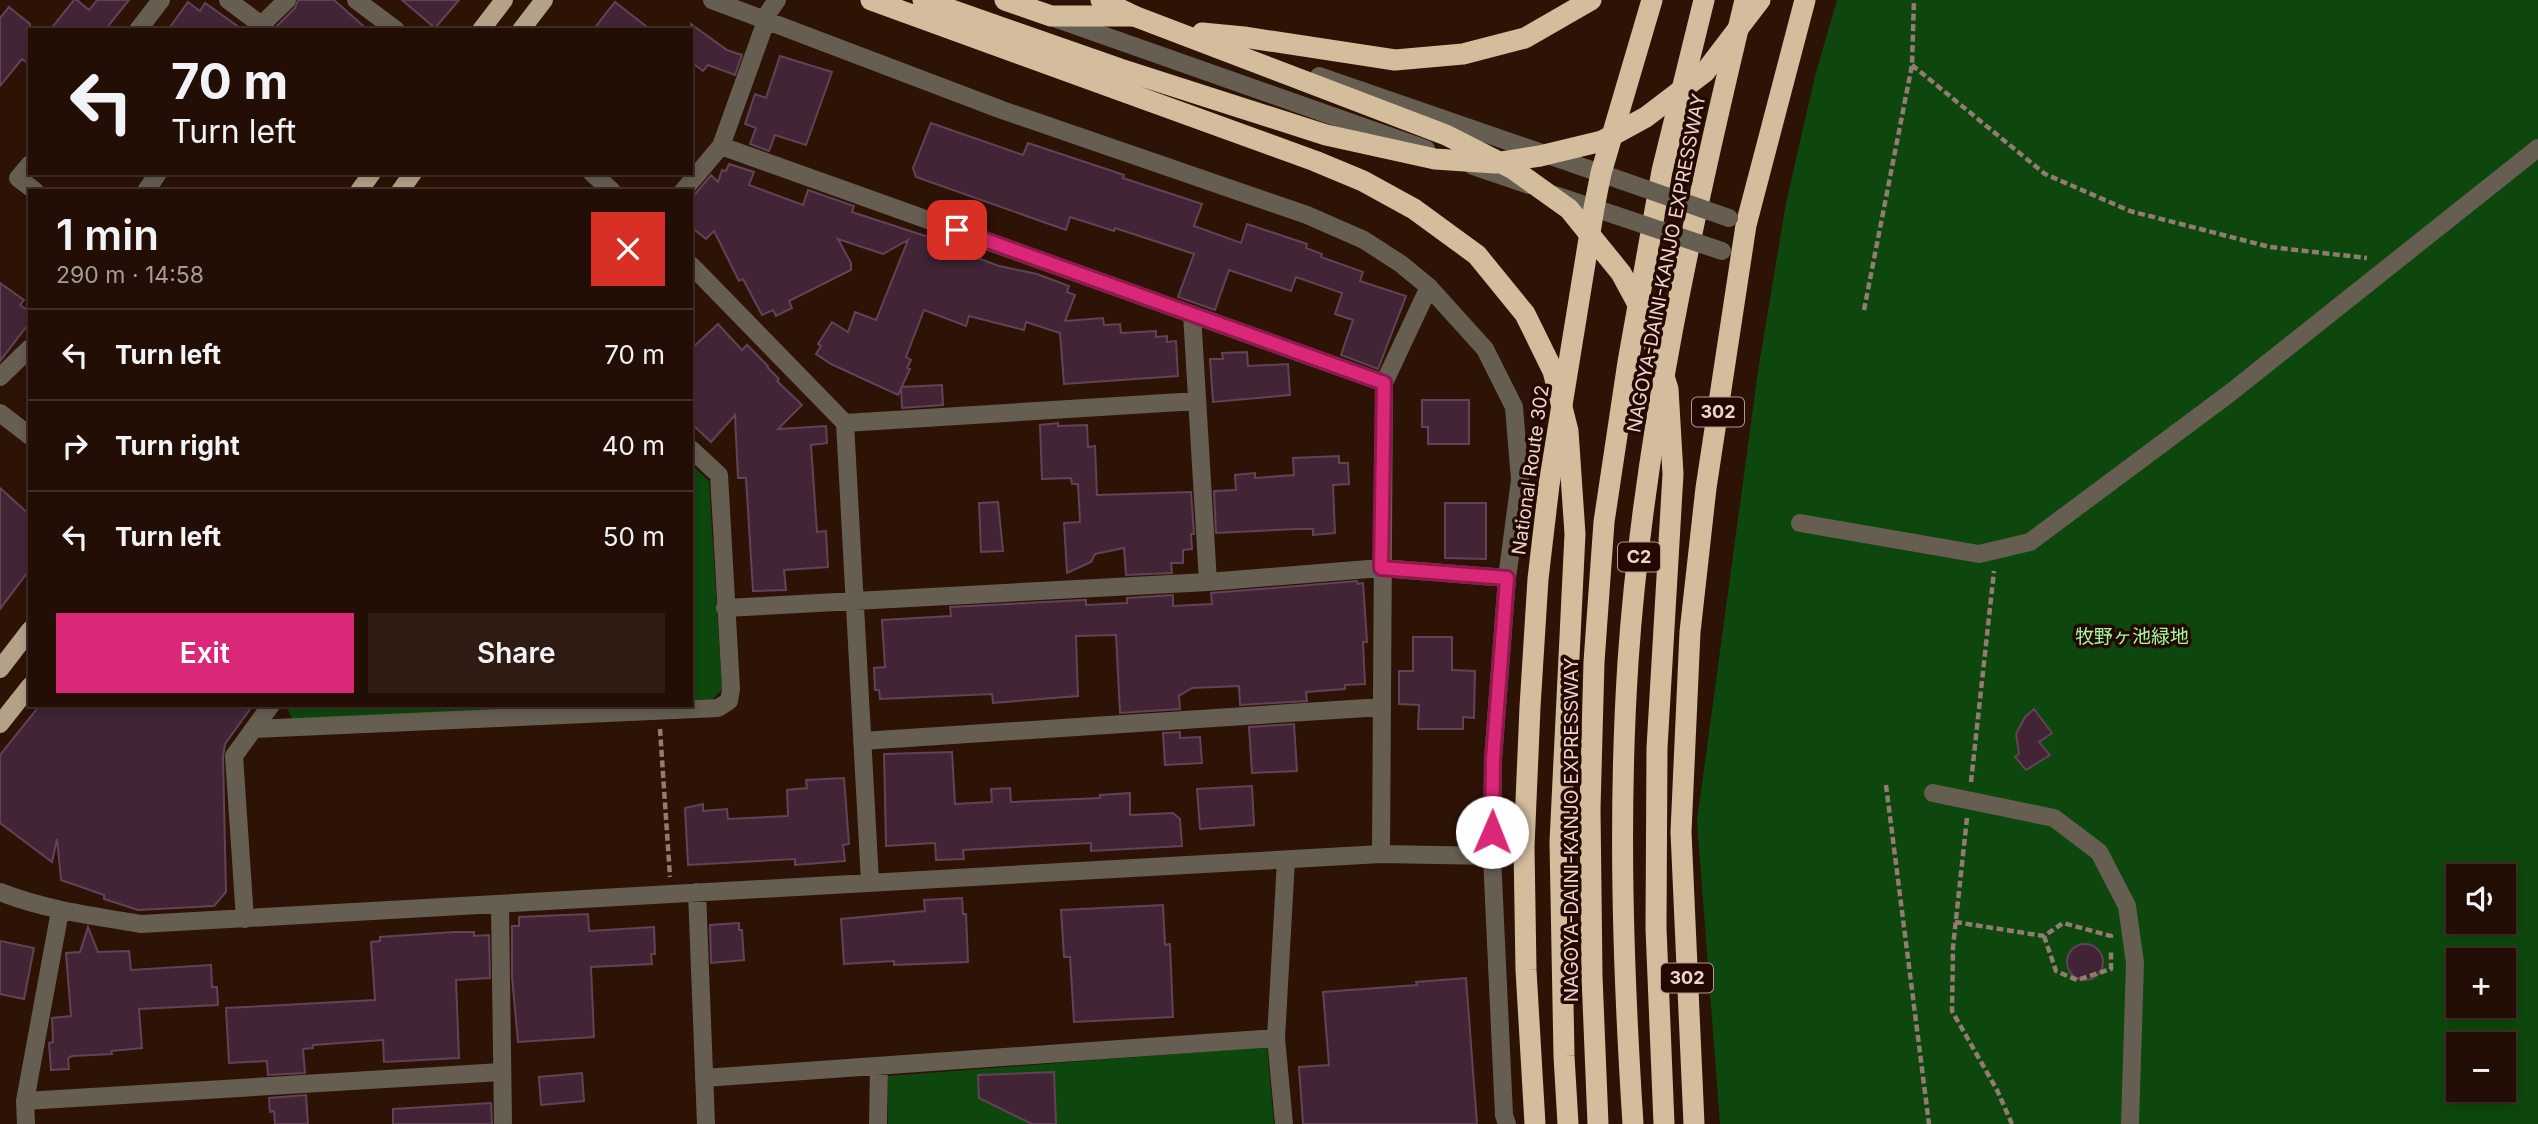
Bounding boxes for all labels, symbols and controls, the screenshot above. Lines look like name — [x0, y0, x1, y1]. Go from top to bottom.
text: 70 m — [171, 52, 288, 111]
icon: left — [56, 56, 147, 147]
street label: NAGOYA-DAINI-KANJO EXPRESSWAY — [1622, 92, 1711, 434]
text: Turn left — [171, 112, 296, 151]
pin — [927, 200, 987, 260]
text: 1 min — [56, 209, 159, 260]
icon: arrive — [938, 211, 976, 249]
button: close — [591, 212, 665, 286]
text: 290 m · 14:58 — [56, 261, 204, 289]
icon: left — [56, 336, 94, 374]
text: Turn left — [115, 339, 221, 370]
text: 70 m — [604, 339, 665, 370]
street label: National Route 302 — [1507, 384, 1554, 557]
road number: 302 — [1692, 398, 1744, 426]
icon: right — [56, 427, 94, 465]
text: Turn right — [115, 430, 240, 461]
text: 40 m — [602, 430, 665, 461]
icon: left — [56, 518, 94, 556]
text: Turn left — [115, 521, 221, 552]
text: 50 m — [603, 521, 665, 552]
road number: C2 — [1618, 542, 1660, 572]
button: Exit — [56, 613, 354, 693]
button: Share — [368, 613, 665, 693]
park label: 牧野ヶ池緑地 — [2075, 625, 2189, 648]
street label: NAGOYA-DAINI-KANJO EXPRESSWAY — [1560, 658, 1583, 1002]
position arrow — [1455, 795, 1529, 869]
map controls — [2446, 864, 2516, 1102]
button: sound — [2446, 864, 2516, 934]
button: + — [2446, 948, 2516, 1018]
road number: 302 — [1661, 964, 1713, 993]
button: − — [2446, 1032, 2516, 1102]

